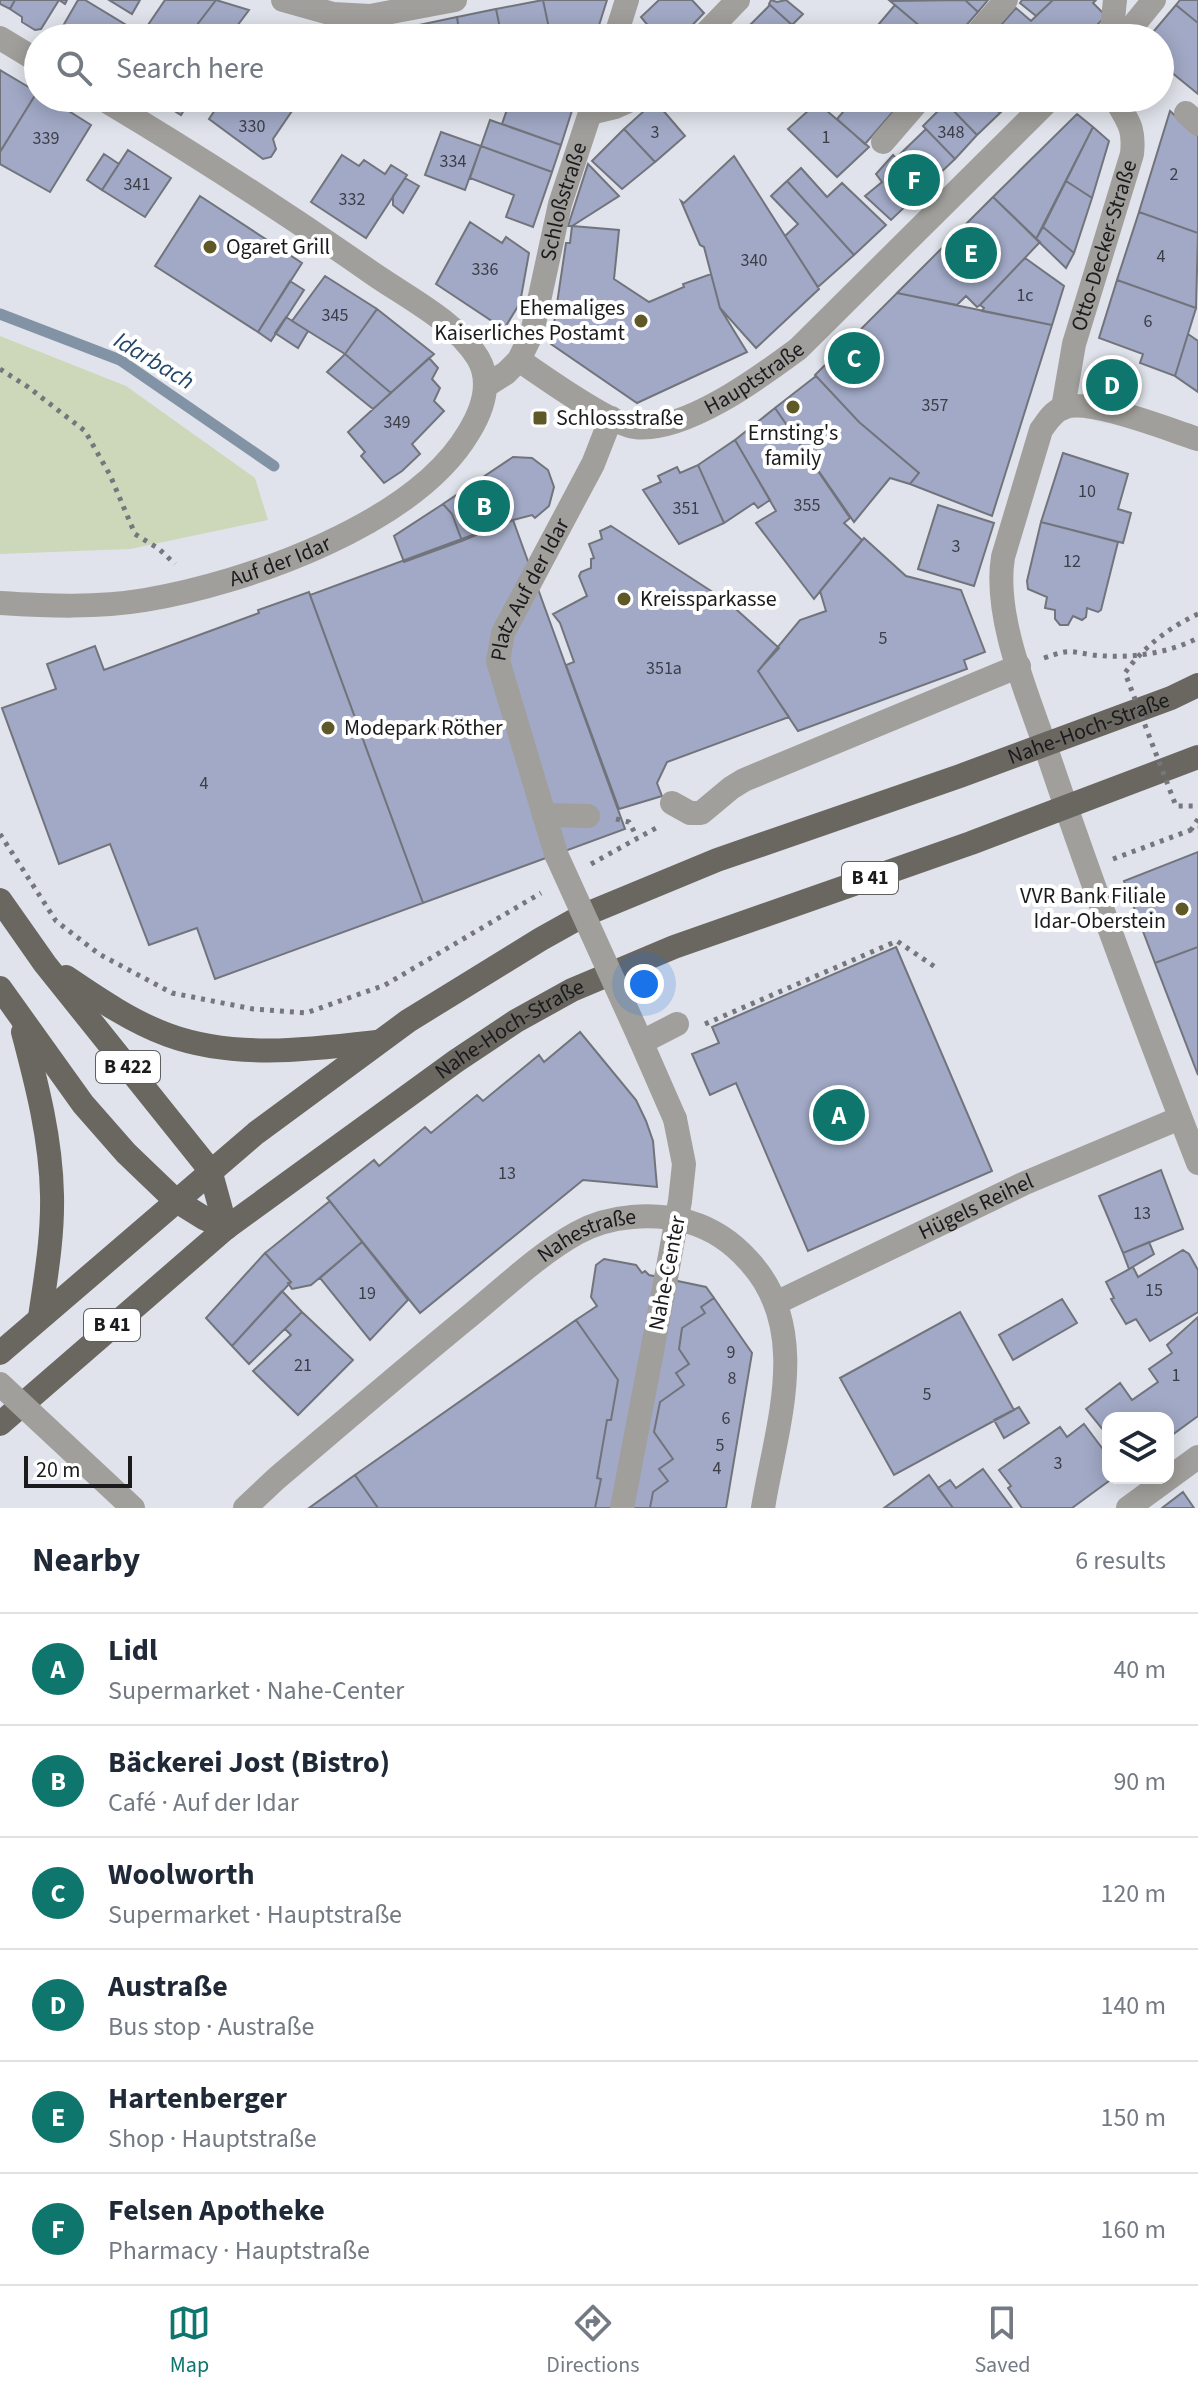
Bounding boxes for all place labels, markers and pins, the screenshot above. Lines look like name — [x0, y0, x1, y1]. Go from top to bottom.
pin: F — [888, 150, 940, 210]
pin: E — [945, 223, 997, 283]
place label: Ogaret Grill — [226, 231, 330, 263]
marker: Ogaret Grill — [201, 238, 219, 256]
place label: Ehemaliges Kaiserliches Postamt — [434, 292, 626, 349]
marker: Ehemaliges Kaiserliches Postamt — [632, 312, 650, 330]
pin: C — [828, 328, 880, 388]
pin: D — [1086, 355, 1138, 415]
marker: Ernsting's family — [784, 398, 802, 416]
place label: Schlossstraße — [556, 402, 684, 434]
marker: Schlossstraße — [531, 409, 549, 427]
place label: Ernsting's family — [748, 417, 838, 474]
pin: B — [458, 476, 510, 536]
place label: Kreissparkasse — [640, 583, 777, 615]
marker: Kreissparkasse — [615, 590, 633, 608]
place label: Modepark Röther — [344, 712, 503, 744]
marker: Modepark Röther — [319, 719, 337, 737]
place label: VVR Bank Filiale Idar-Oberstein — [1020, 880, 1166, 937]
marker: VVR Bank Filiale Idar-Oberstein — [1173, 900, 1191, 918]
pin: A — [813, 1085, 865, 1145]

